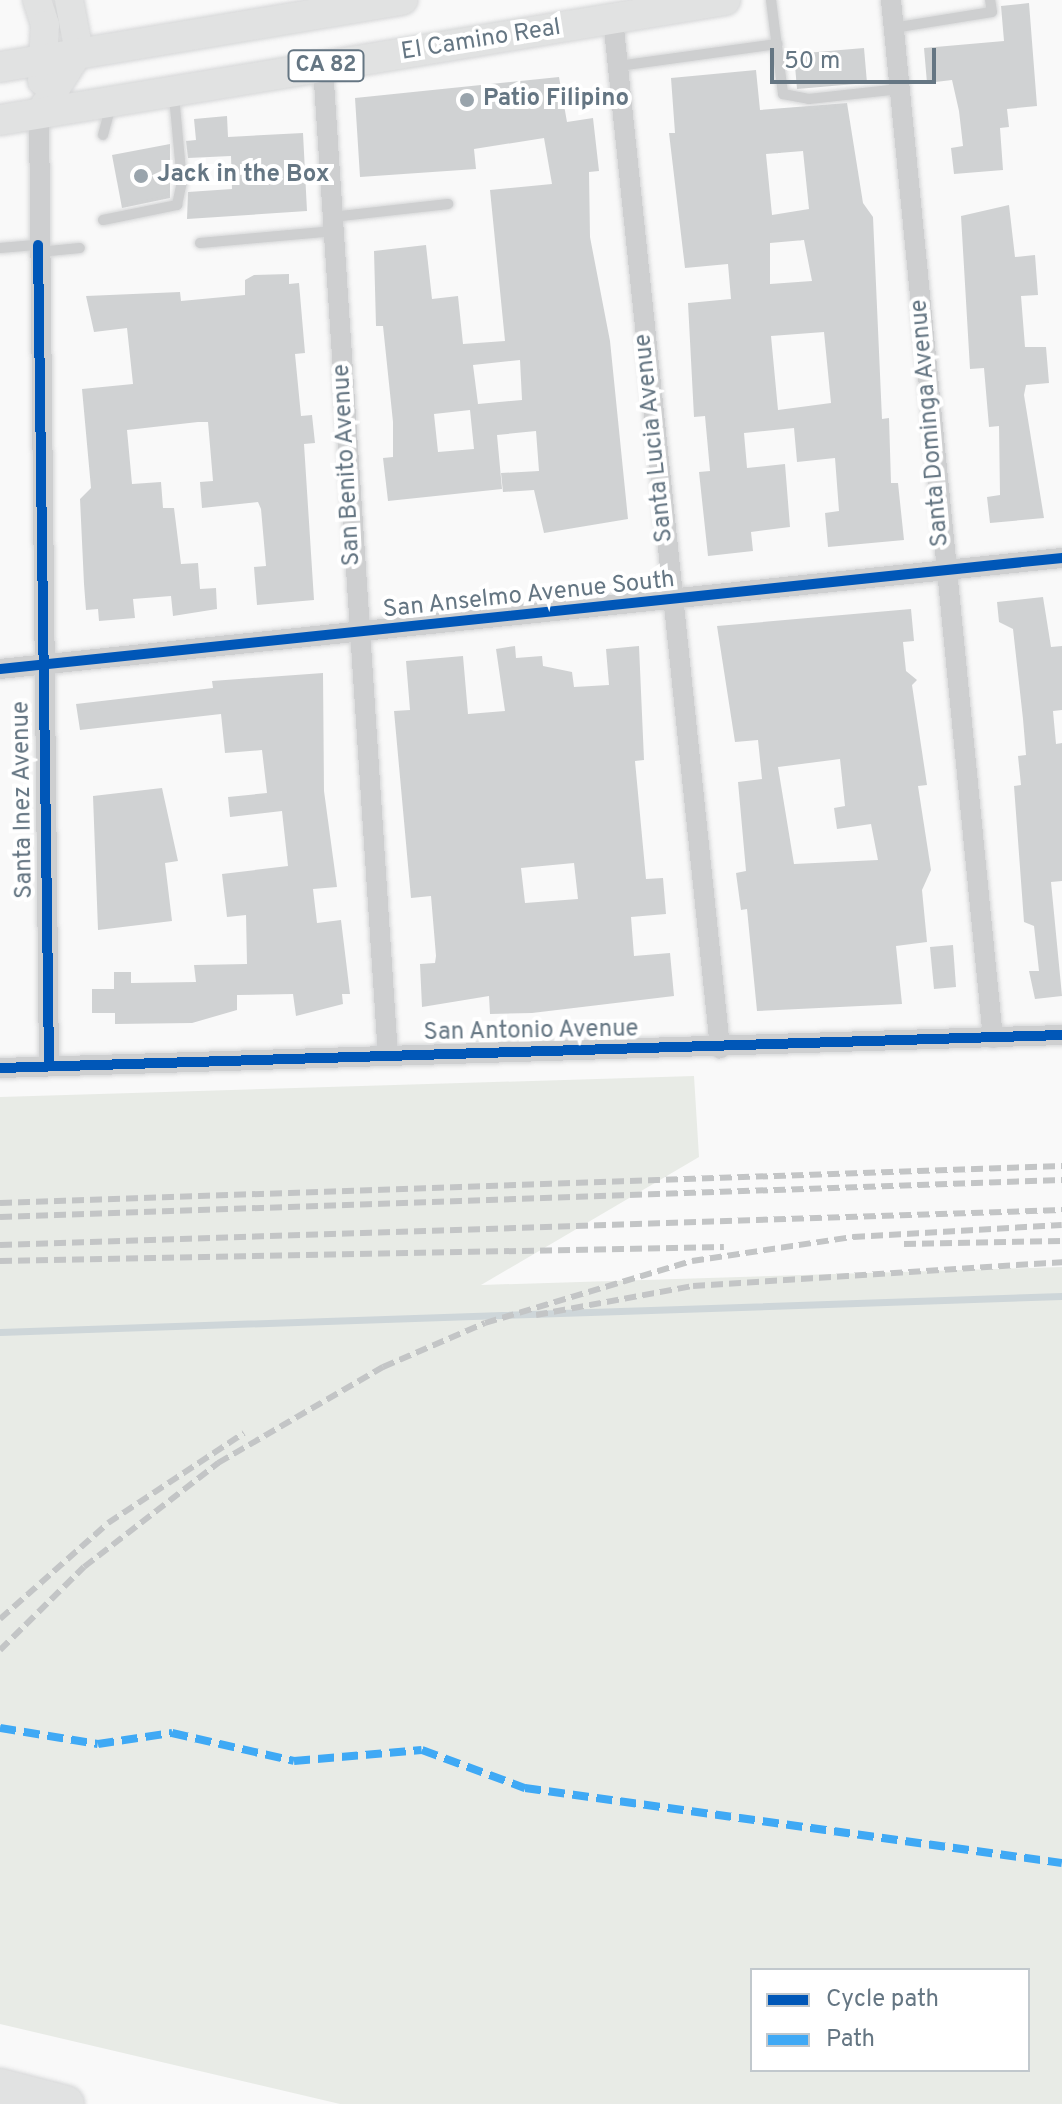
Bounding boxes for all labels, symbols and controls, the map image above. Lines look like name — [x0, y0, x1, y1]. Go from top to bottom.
street label: El Camino Real — [399, 14, 563, 68]
scale bar — [774, 32, 940, 82]
text: 50 m — [784, 47, 840, 77]
road number: CA 82 — [286, 48, 366, 84]
place label: Patio Filipino — [483, 86, 629, 114]
marker: Patio Filipino — [458, 91, 476, 109]
place label: Jack in the Box — [157, 162, 330, 190]
marker: Jack in the Box — [132, 167, 150, 185]
street label: Santa Dominga Avenue — [906, 298, 956, 548]
street label: Santa Lucia Avenue — [630, 332, 680, 544]
street label: San Benito Avenue — [328, 363, 368, 567]
street label: San Anselmo Avenue South — [381, 566, 677, 626]
street label: Santa Inez Avenue — [8, 700, 40, 900]
street label: San Antonio Avenue — [422, 1016, 640, 1048]
legend — [750, 1968, 1030, 2072]
text: Cycle path — [826, 1985, 939, 2015]
text: Path — [826, 2025, 875, 2055]

